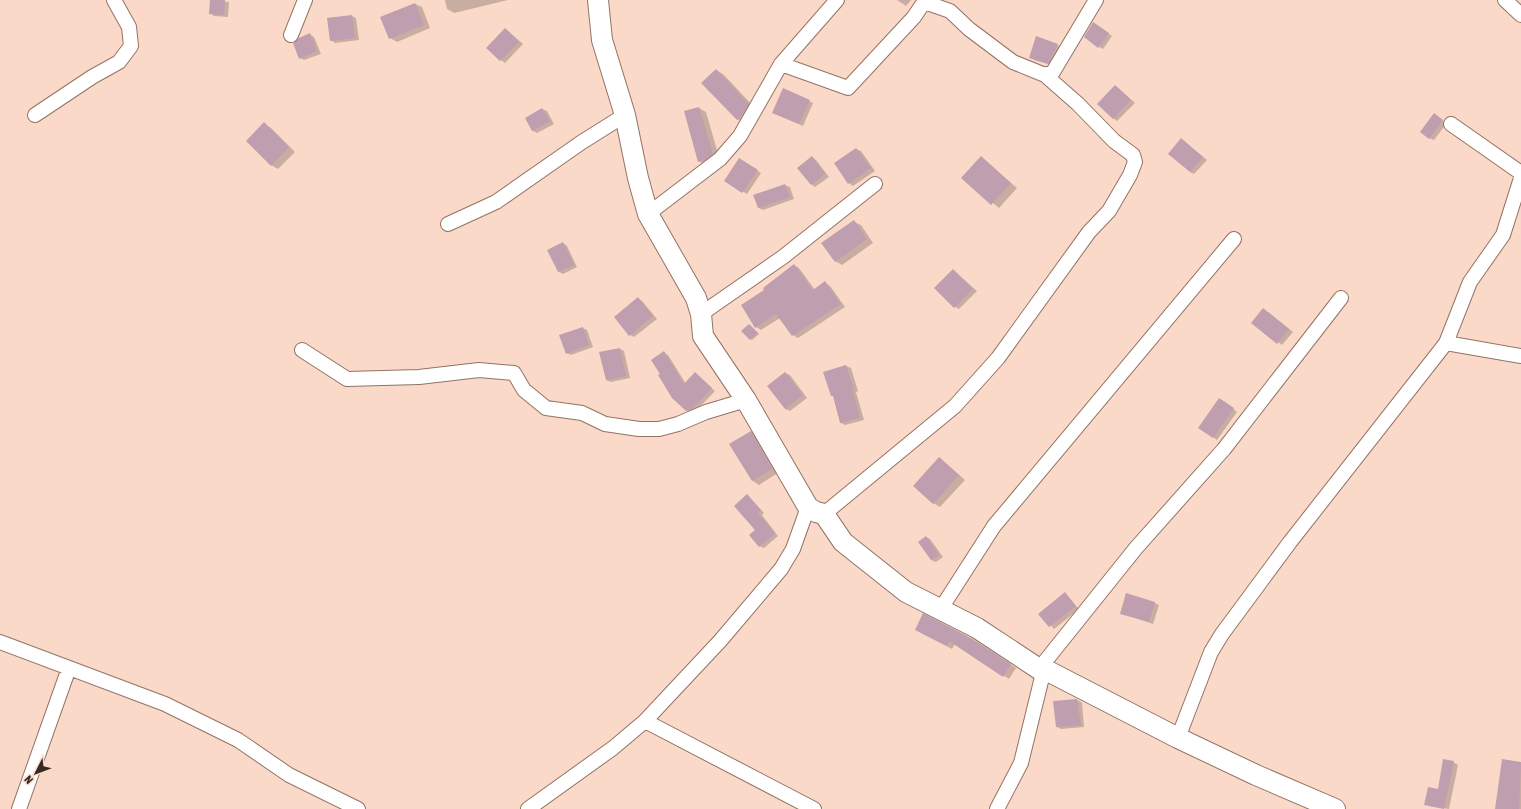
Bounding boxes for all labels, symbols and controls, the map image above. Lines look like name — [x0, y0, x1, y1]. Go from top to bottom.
north arrow — [16, 753, 56, 793]
text: N — [22, 773, 35, 786]

